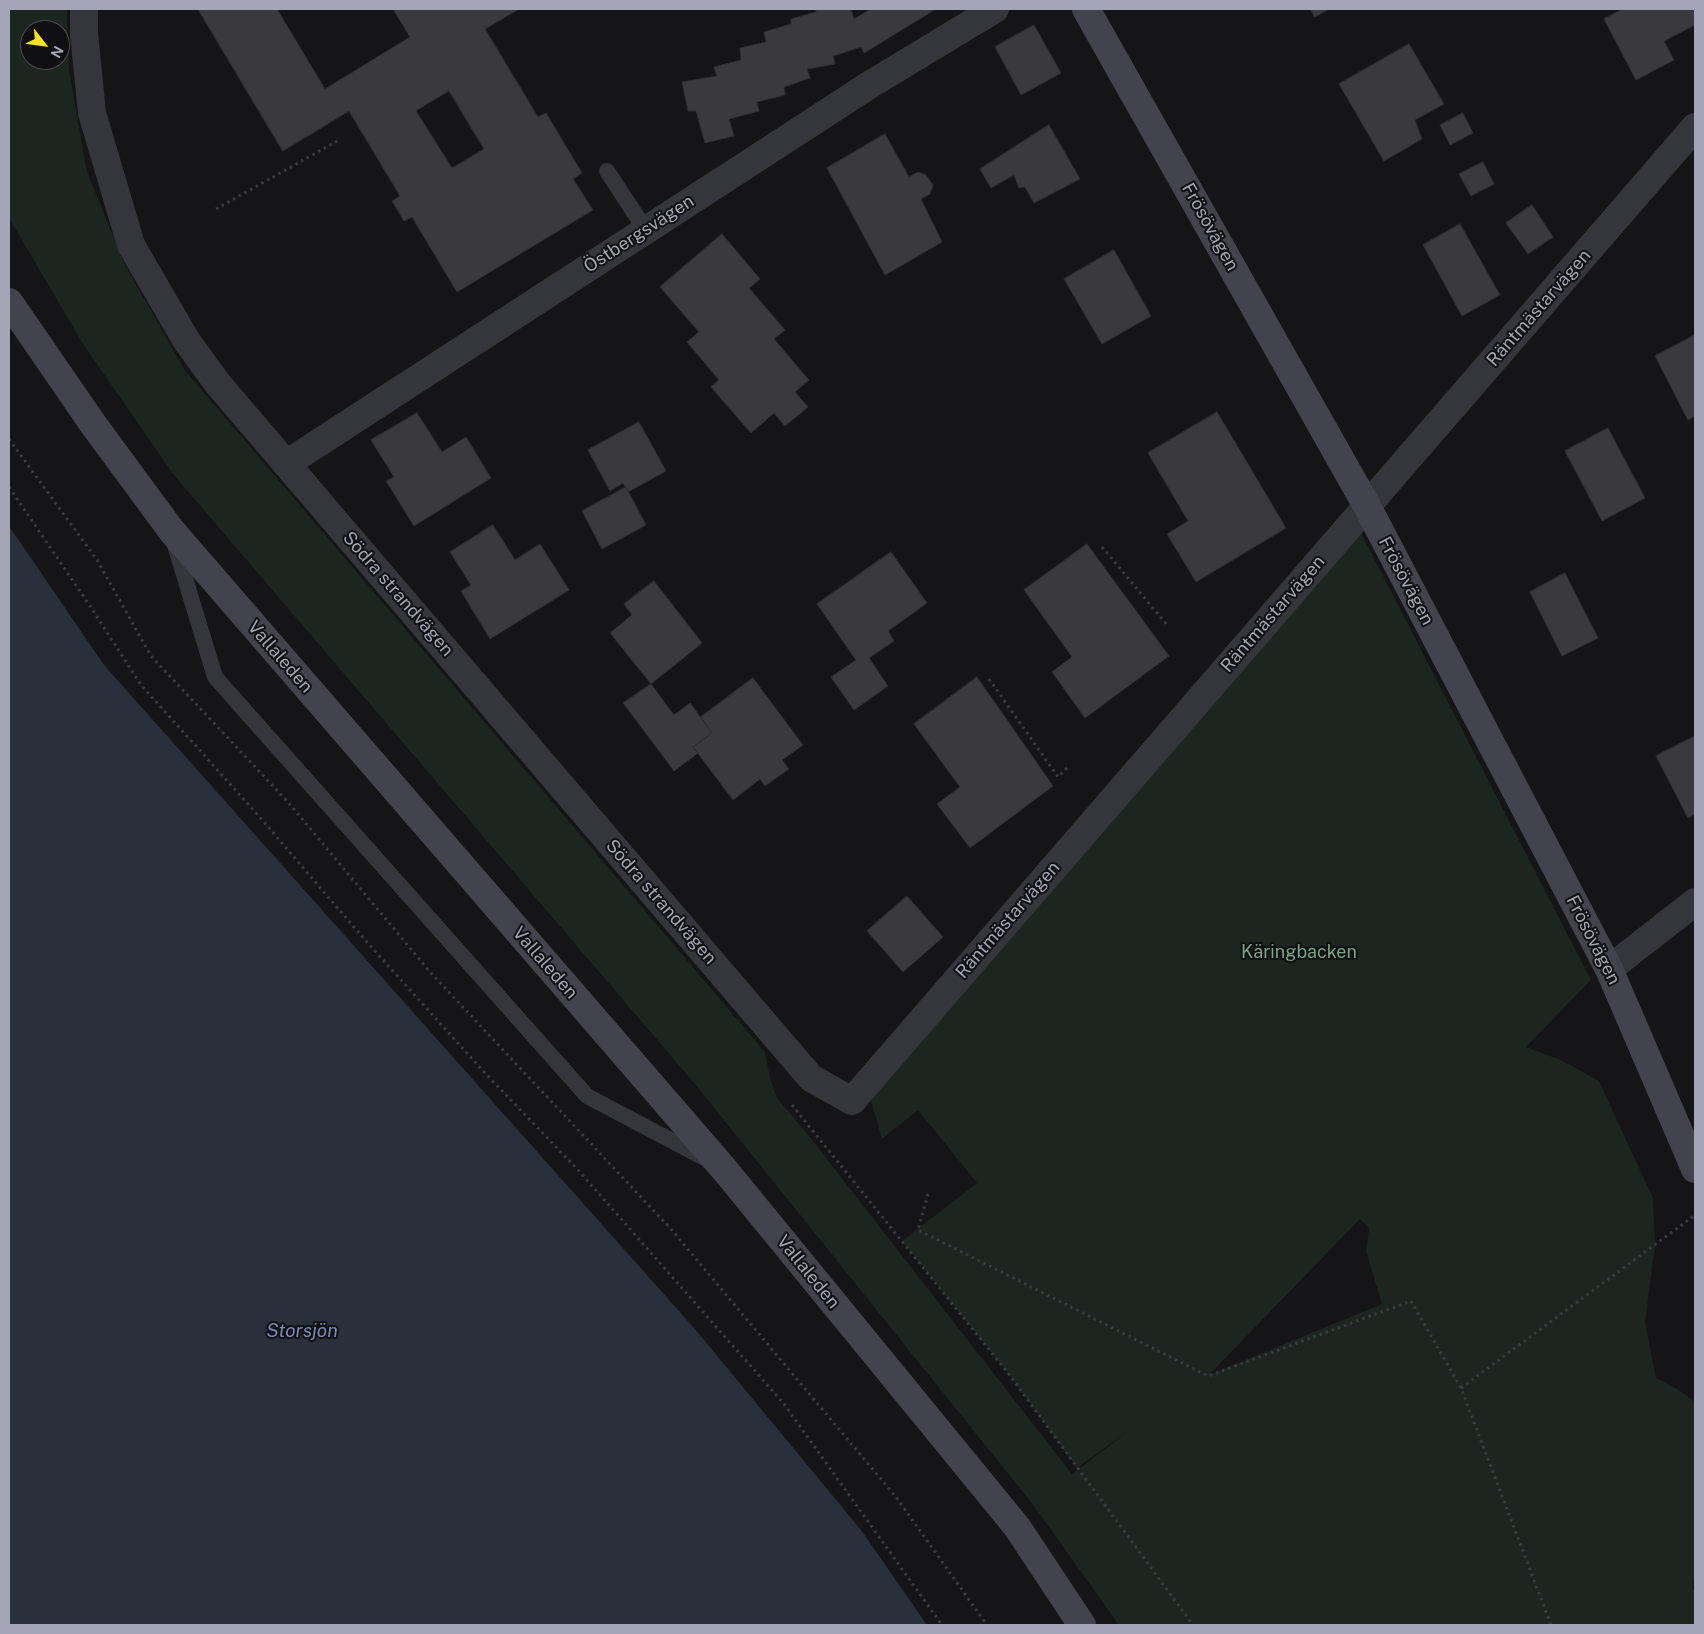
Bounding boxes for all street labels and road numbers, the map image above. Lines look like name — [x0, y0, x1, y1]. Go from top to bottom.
street label: Frösövägen — [1177, 179, 1243, 275]
street label: Östbergsvägen — [580, 190, 698, 278]
street label: Räntmästarvägen — [1482, 245, 1596, 371]
street label: Södra strandvägen — [338, 527, 458, 661]
street label: Frösövägen — [1374, 533, 1438, 629]
street label: Räntmästarvägen — [1216, 551, 1330, 677]
street label: Vallaleden — [243, 617, 317, 697]
street label: Södra strandvägen — [601, 835, 721, 969]
street label: Räntmästarvägen — [951, 857, 1065, 983]
street label: Frösövägen — [1561, 892, 1625, 988]
street label: Vallaleden — [508, 923, 582, 1003]
street label: Vallaleden — [772, 1231, 844, 1313]

